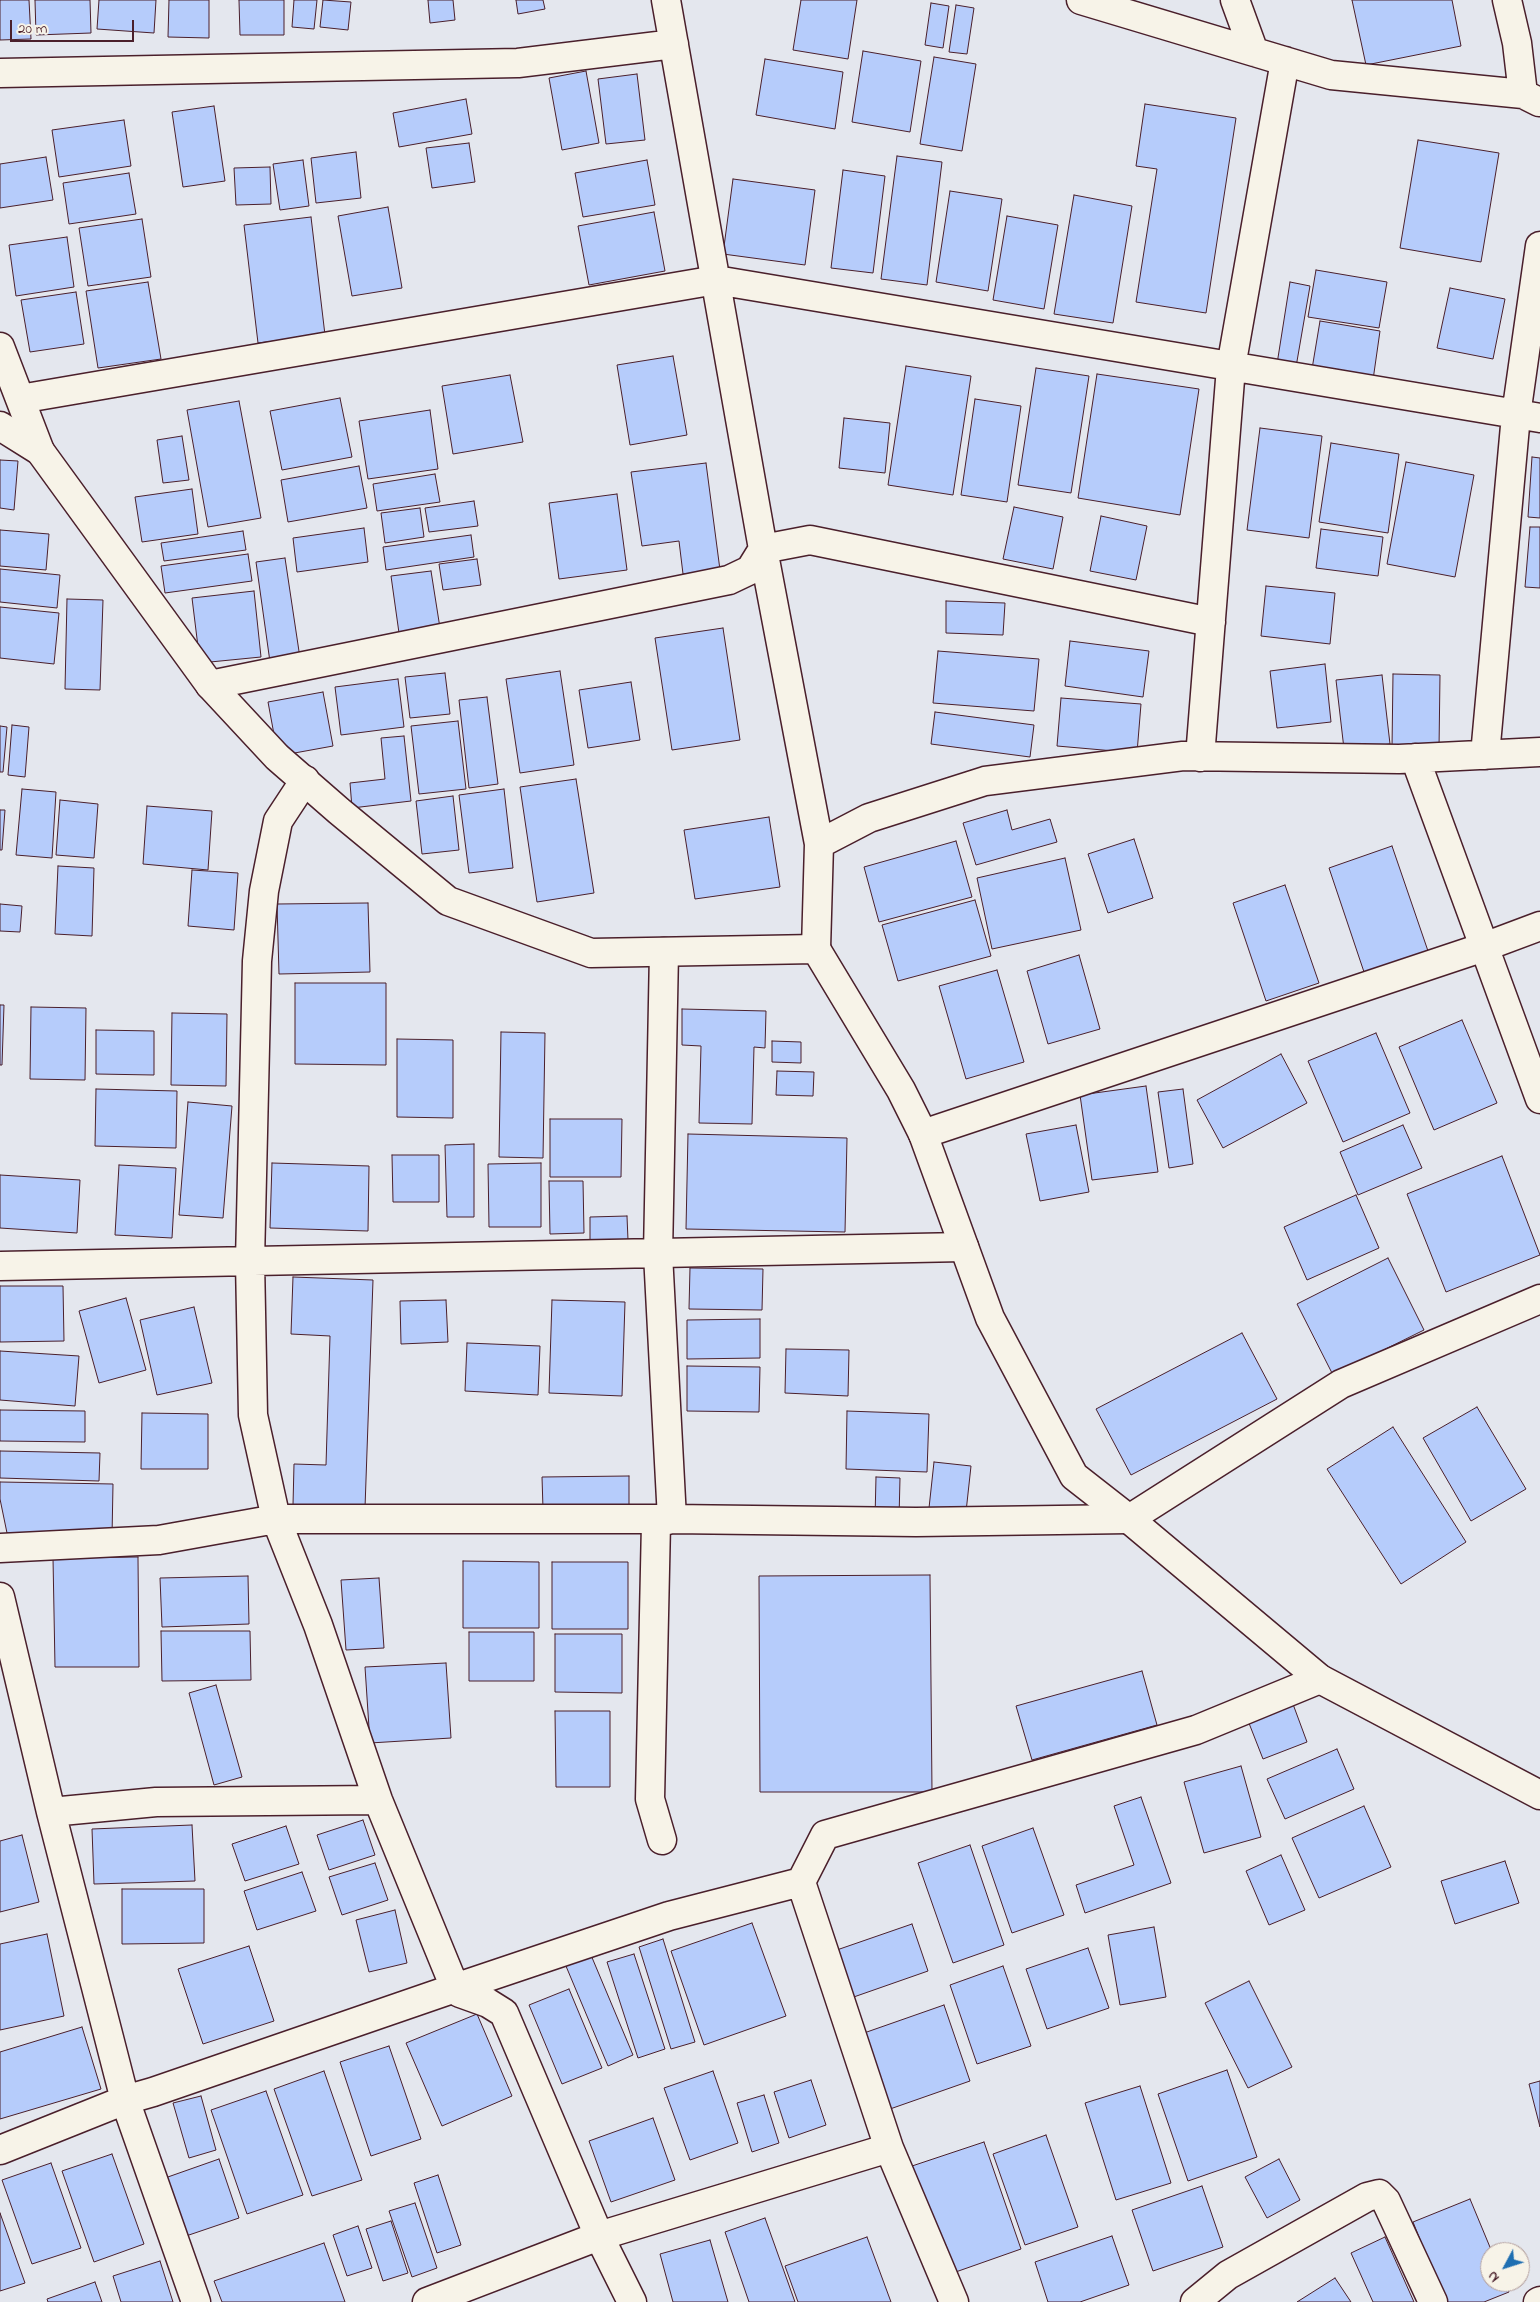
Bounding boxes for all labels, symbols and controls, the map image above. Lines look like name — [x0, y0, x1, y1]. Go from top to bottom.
scale bar — [12, 10, 136, 42]
text: 20 m — [18, 18, 47, 40]
north arrow — [1480, 2242, 1530, 2292]
text: N — [1483, 2266, 1505, 2287]

